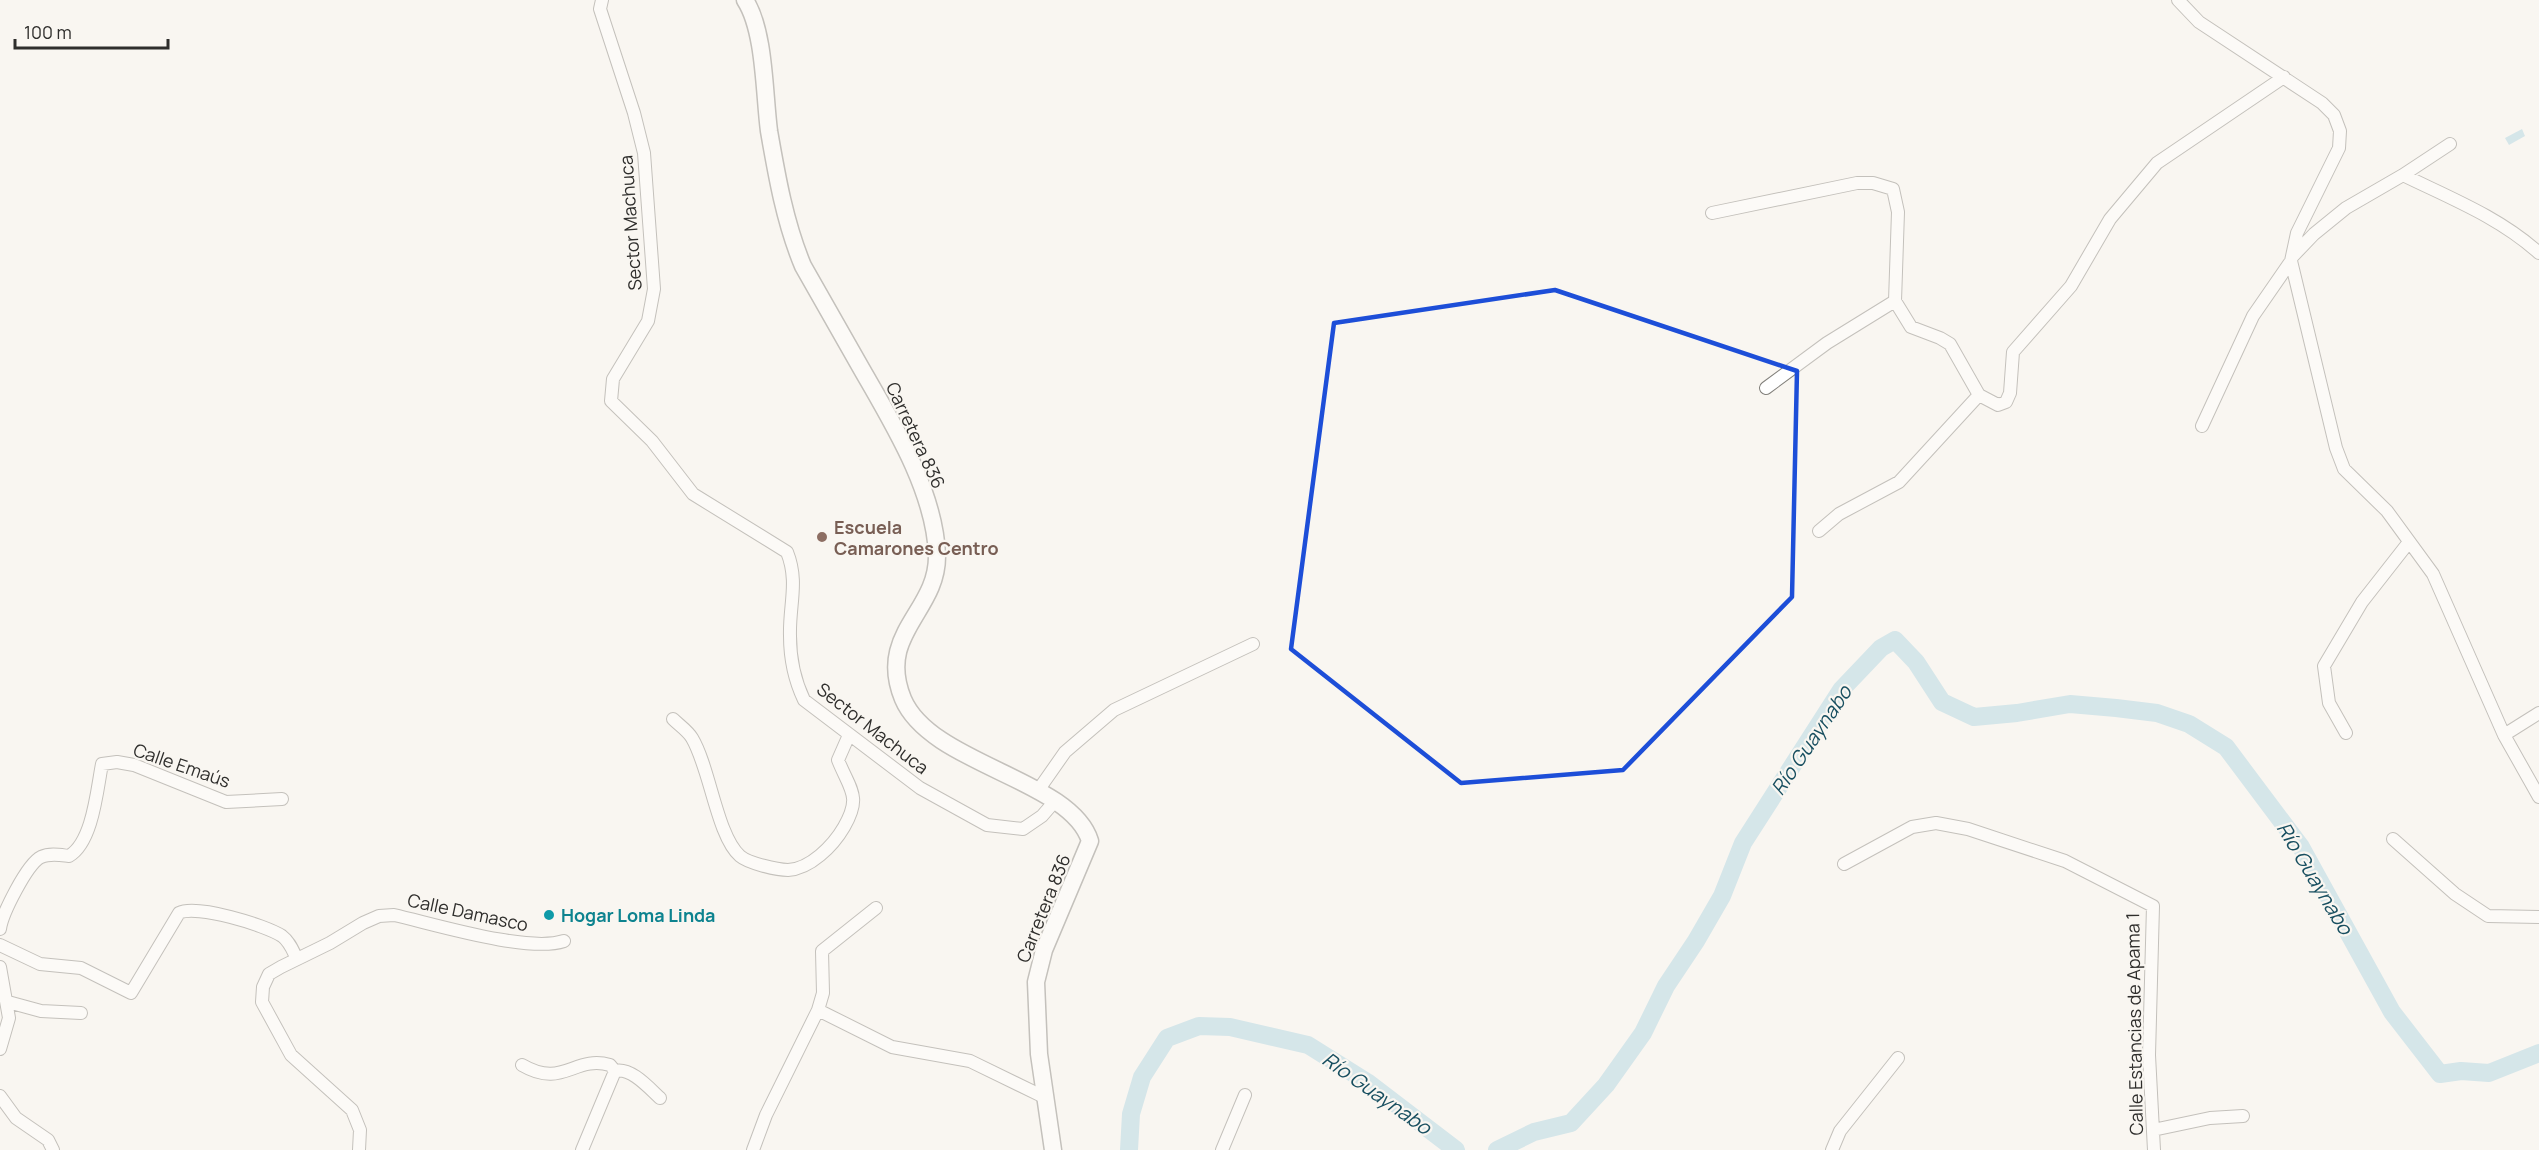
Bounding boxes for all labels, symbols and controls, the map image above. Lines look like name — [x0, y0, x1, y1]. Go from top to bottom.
scale bar — [15, 12, 168, 50]
text: 100 m — [24, 20, 72, 44]
street label: Sector Machuca — [613, 155, 647, 291]
street label: Carretera 836 — [881, 378, 951, 492]
place label: Escuela Camarones Centro — [834, 515, 999, 560]
marker: Escuela Camarones Centro — [815, 530, 829, 544]
street label: Sector Machuca — [812, 677, 934, 779]
water label: Río Guaynabo — [1764, 679, 1858, 800]
street label: Calle Emaús — [130, 737, 234, 793]
water label: Río Guaynabo — [2271, 817, 2360, 940]
street label: Carretera 836 — [1010, 850, 1076, 966]
street label: Calle Damasco — [406, 888, 530, 936]
place label: Hogar Loma Linda — [561, 903, 715, 927]
marker: Hogar Loma Linda — [542, 908, 556, 922]
street label: Calle Estancias de Apama 1 — [2120, 912, 2148, 1136]
water label: Río Guaynabo — [1317, 1046, 1438, 1141]

